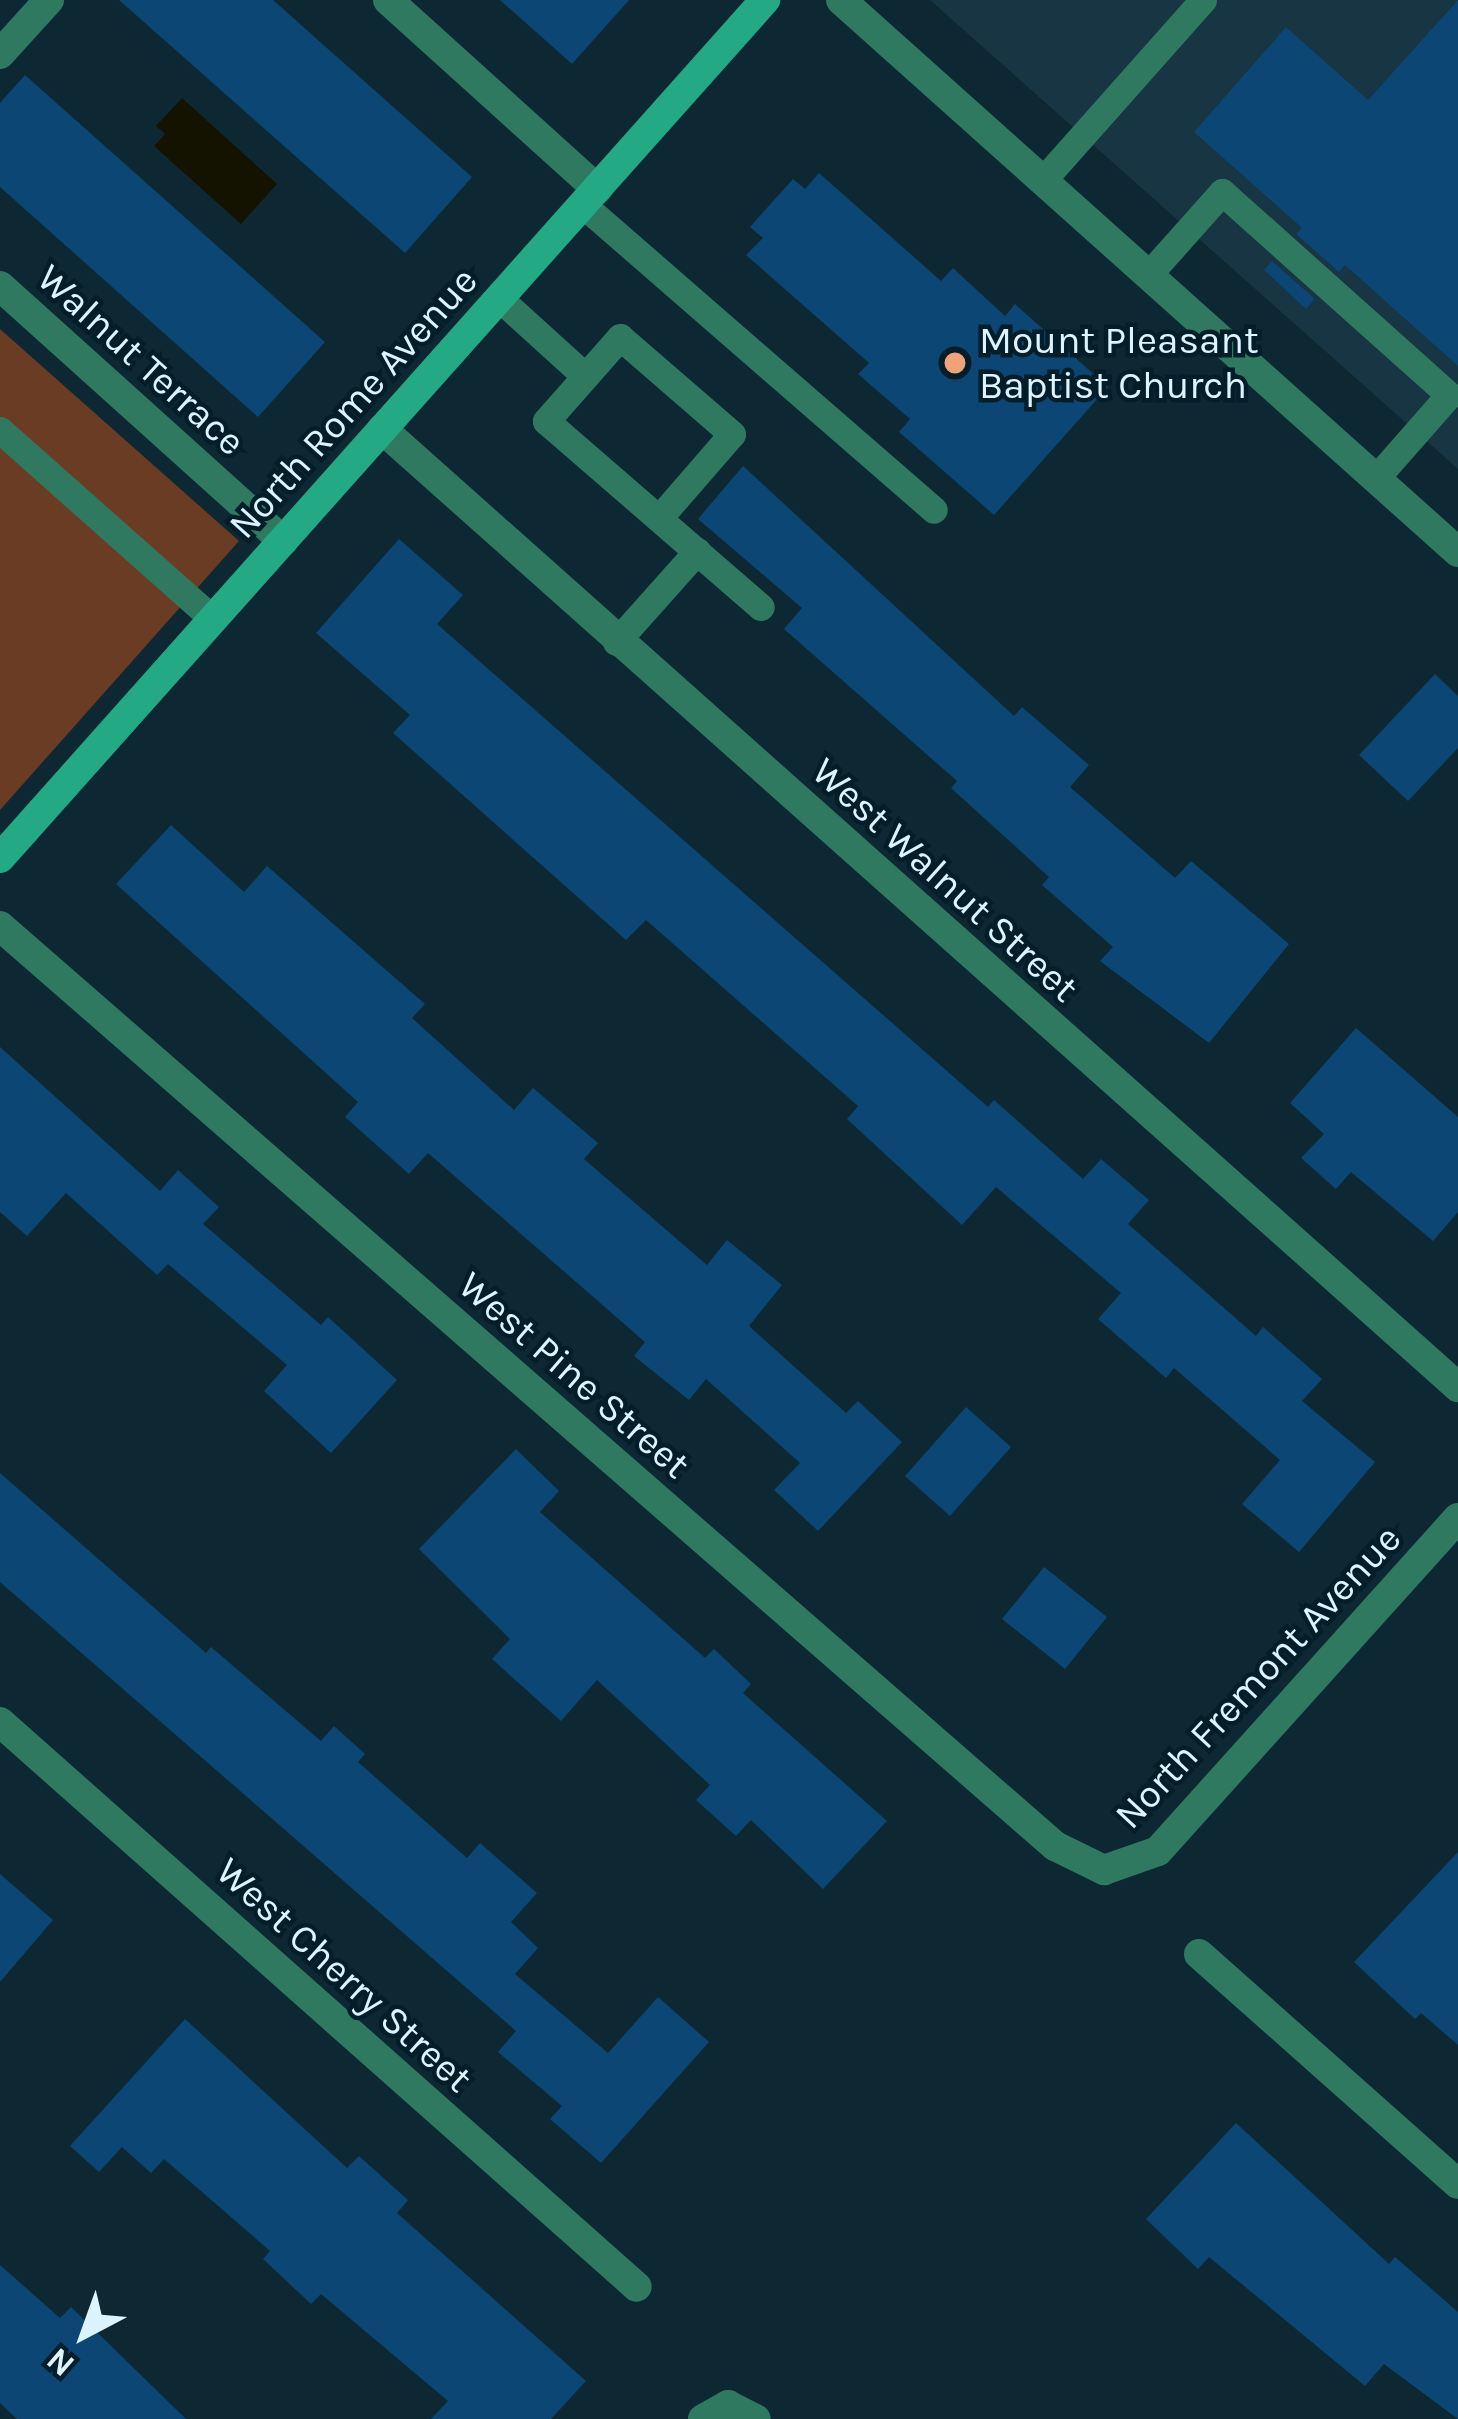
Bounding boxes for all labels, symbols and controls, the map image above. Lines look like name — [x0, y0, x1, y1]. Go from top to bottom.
street label: Walnut Terrace — [27, 254, 255, 466]
street label: North Rome Avenue — [219, 258, 487, 548]
place label: Mount Pleasant Baptist Church — [979, 318, 1259, 409]
marker: Mount Pleasant Baptist Church — [942, 350, 968, 376]
street label: West Walnut Street — [802, 748, 1088, 1012]
street label: West Pine Street — [449, 1262, 699, 1488]
street label: North Fremont Avenue — [1105, 1516, 1411, 1838]
street label: West Cherry Street — [206, 1848, 482, 2102]
north arrow — [24, 2275, 144, 2395]
text: N — [39, 2340, 82, 2384]

